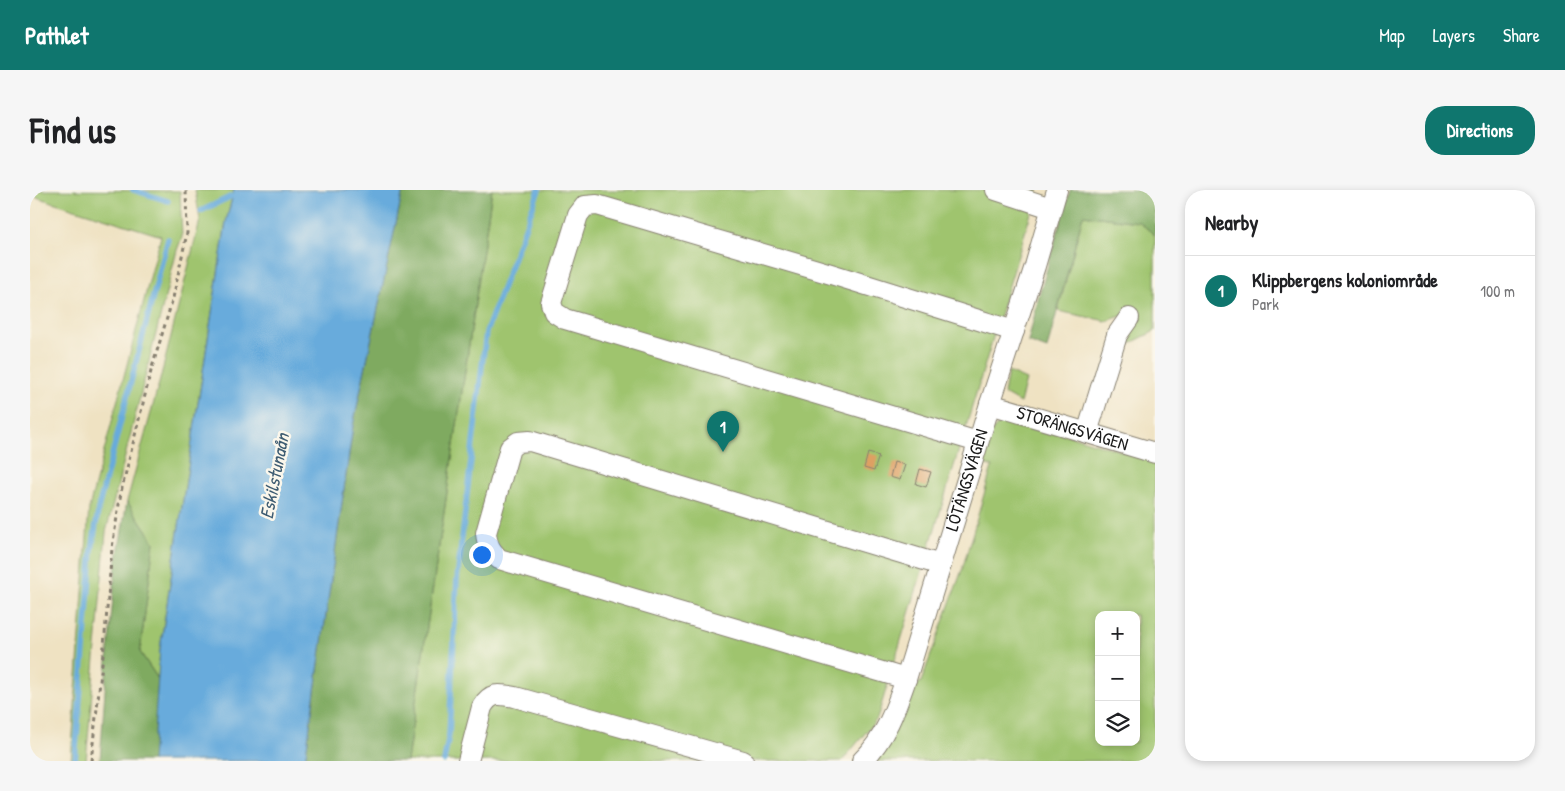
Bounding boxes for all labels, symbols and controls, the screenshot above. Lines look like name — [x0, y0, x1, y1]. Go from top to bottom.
text: Pathlet — [25, 19, 88, 51]
text: Map — [1379, 23, 1405, 48]
text: Layers — [1433, 23, 1475, 48]
text: Share — [1503, 23, 1540, 48]
button: Directions — [1425, 106, 1535, 155]
text: Find us — [30, 107, 116, 154]
text: Nearby — [1205, 208, 1258, 237]
text: Klippbergens koloniområde — [1252, 267, 1438, 293]
text: 1 — [1218, 280, 1224, 302]
text: 100 m — [1480, 280, 1515, 302]
text: Park — [1252, 293, 1279, 315]
street label: STORÄNGSVÄGEN — [1014, 400, 1131, 456]
pin: 1 — [707, 411, 739, 452]
street label: LÖTÄNGSVÄGEN — [939, 426, 994, 534]
water label: Eskilstunaån — [253, 430, 295, 521]
your location — [469, 542, 495, 568]
map controls — [1095, 611, 1140, 746]
button: + — [1095, 611, 1140, 656]
button: − — [1095, 656, 1140, 701]
button: layers — [1095, 701, 1140, 746]

